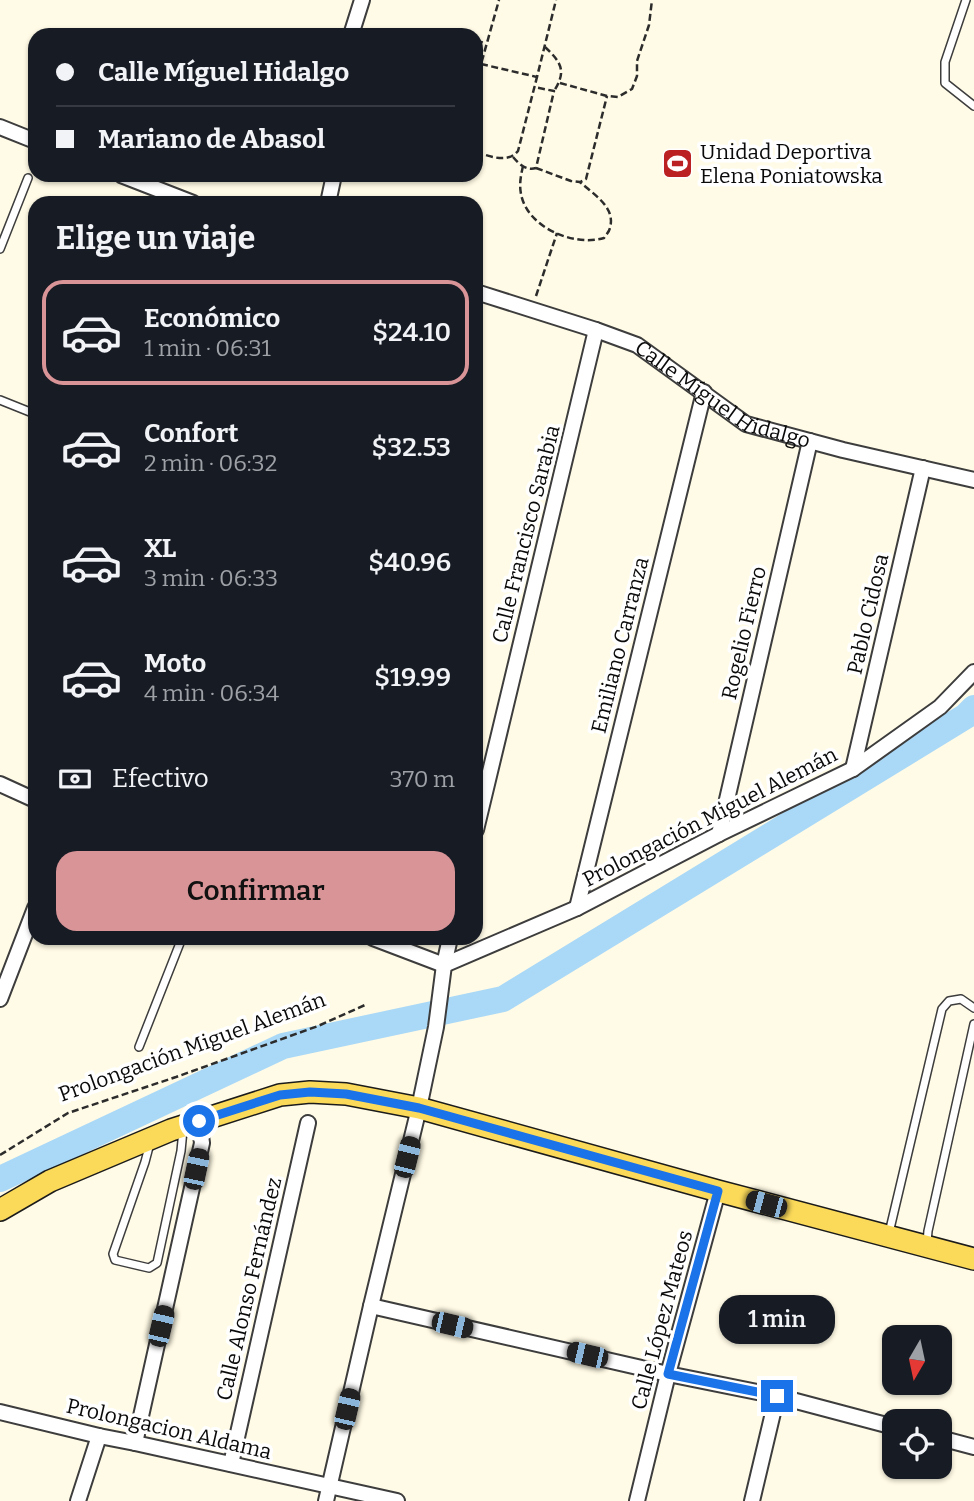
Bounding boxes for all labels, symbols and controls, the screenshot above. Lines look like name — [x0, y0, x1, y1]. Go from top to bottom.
text: Calle Míguel Hidalgo — [98, 57, 349, 88]
text: Mariano de Abasol — [98, 124, 325, 155]
place label: Unidad Deportiva Elena Poniatowska — [700, 139, 883, 189]
sports icon: Unidad Deportiva Elena Poniatowska — [660, 147, 694, 181]
text: Elige un viaje — [56, 219, 255, 257]
icon: car — [60, 301, 123, 364]
text: Económico — [144, 303, 280, 334]
text: $24.10 — [372, 317, 451, 348]
text: 1 min · 06:31 — [144, 334, 271, 362]
street label: Calle Míguel Hidalgo — [630, 335, 813, 454]
icon: car — [60, 416, 123, 479]
text: Confort — [144, 418, 239, 449]
street label: Calle Francisco Sarabia — [486, 422, 566, 646]
text: $32.53 — [372, 432, 451, 463]
text: 2 min · 06:32 — [144, 449, 277, 477]
icon: car — [60, 531, 123, 594]
text: XL — [144, 533, 176, 564]
text: $40.96 — [368, 547, 451, 578]
street label: Pablo Cidosa — [841, 551, 895, 677]
street label: Emiliano Carranza — [586, 554, 655, 736]
text: 3 min · 06:33 — [144, 564, 278, 592]
street label: Rogelio Fierro — [716, 564, 772, 702]
icon: car — [60, 646, 123, 709]
text: Moto — [144, 648, 206, 679]
text: $19.99 — [374, 662, 451, 693]
text: 4 min · 06:34 — [144, 679, 279, 707]
street label: Prolongación Miguel Alemán — [578, 741, 842, 893]
icon: cash — [56, 760, 94, 798]
text: Efectivo — [112, 763, 209, 794]
text: 370 m — [389, 765, 455, 793]
button: Confirmar — [56, 851, 455, 931]
street label: Prolongación Miguel Alemán — [55, 987, 329, 1107]
route start — [183, 1105, 215, 1137]
car — [392, 1134, 423, 1180]
car — [182, 1146, 211, 1192]
street label: Calle Alonso Fernández — [211, 1175, 287, 1403]
car — [743, 1188, 790, 1220]
street label: Calle López Mateos — [626, 1227, 698, 1413]
callout: 1 min — [719, 1294, 835, 1344]
car — [147, 1303, 176, 1349]
text: 1 min — [748, 1305, 806, 1333]
car — [430, 1310, 475, 1340]
north arrow — [882, 1325, 952, 1395]
map controls — [882, 1325, 952, 1479]
car — [565, 1340, 610, 1370]
route end — [761, 1380, 793, 1412]
car — [333, 1386, 362, 1432]
street label: Prolongacion Aldama — [64, 1393, 275, 1465]
button: locate — [882, 1409, 952, 1479]

